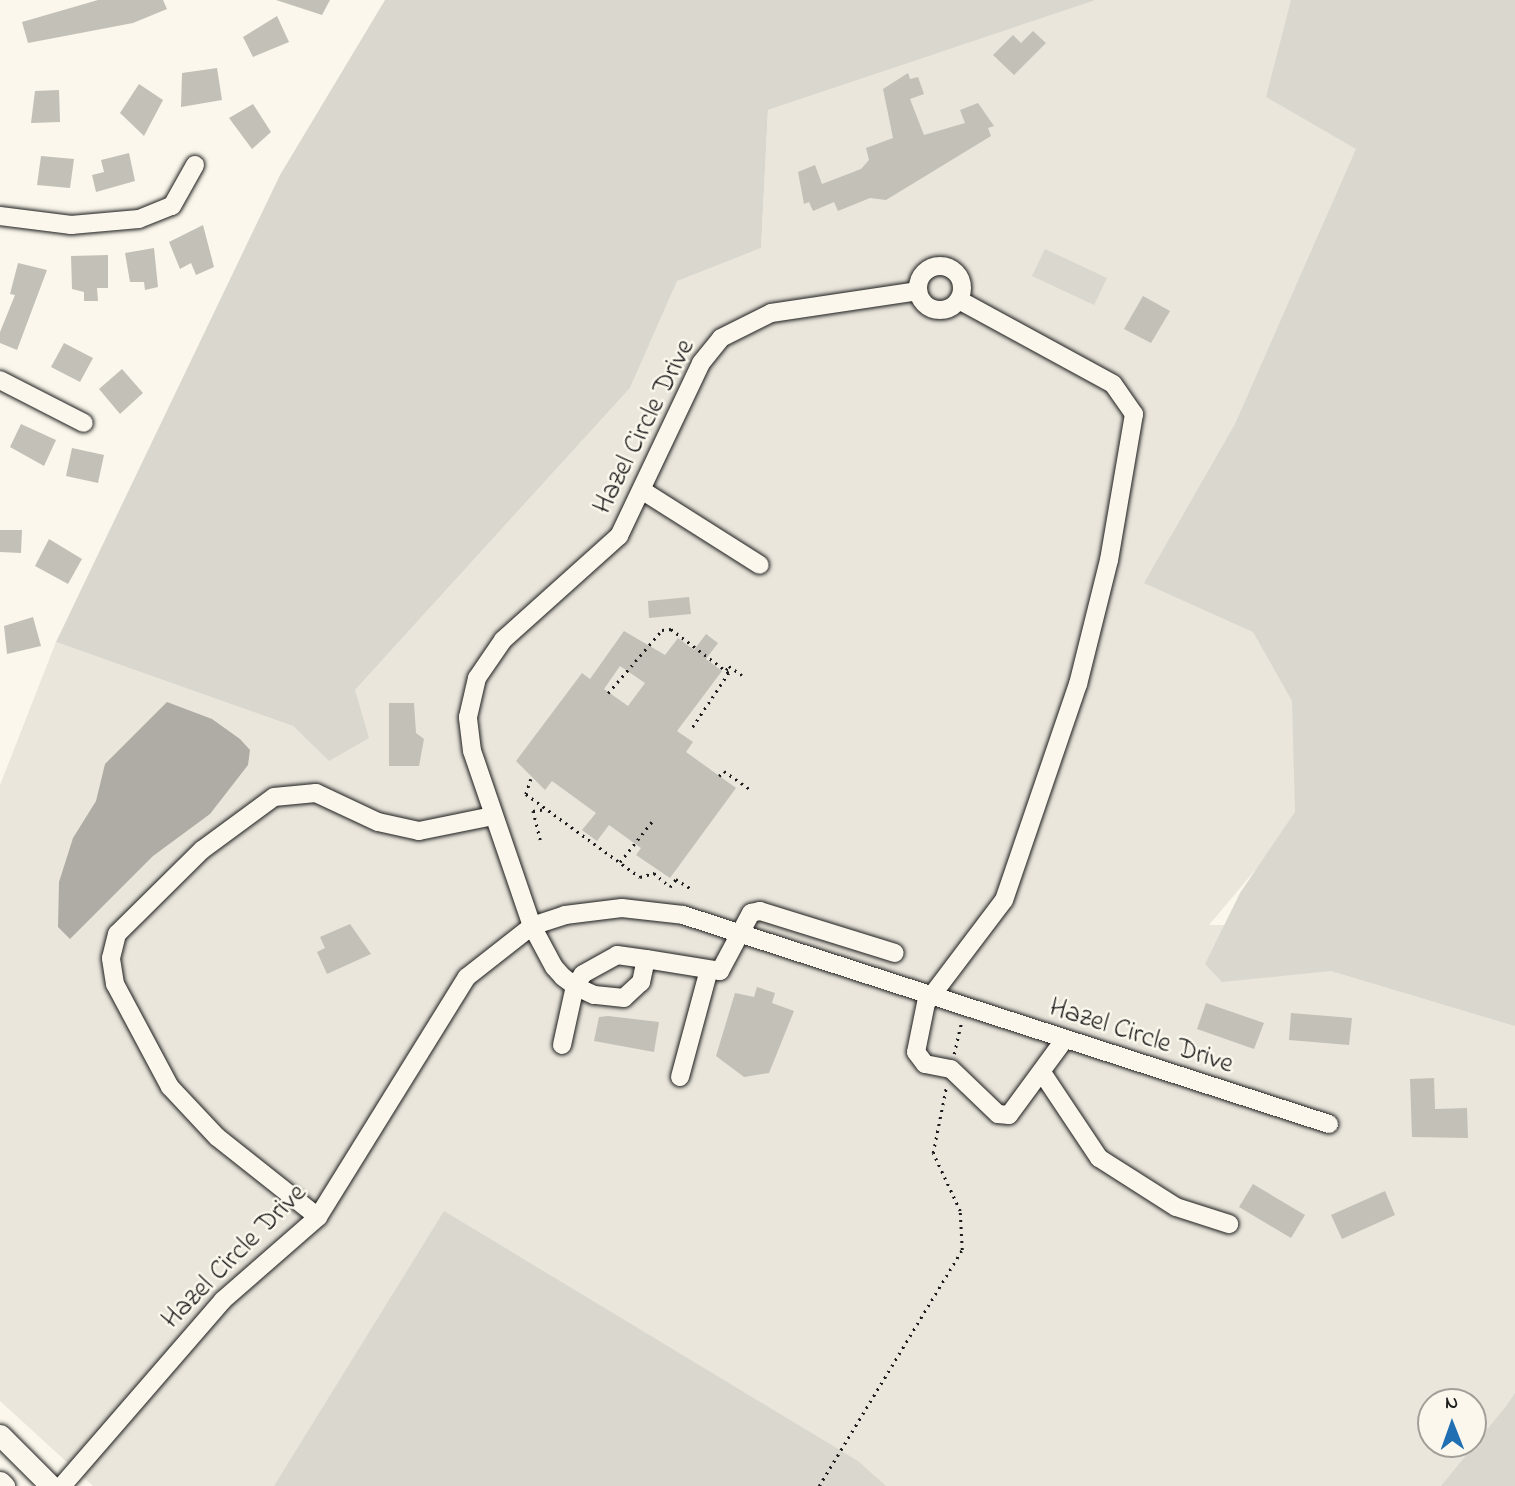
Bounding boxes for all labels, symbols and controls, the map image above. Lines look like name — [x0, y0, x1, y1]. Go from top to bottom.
street label: Hazel Circle Drive — [587, 334, 703, 520]
street label: Hazel Circle Drive — [1045, 991, 1237, 1083]
street label: Hazel Circle Drive — [155, 1177, 315, 1337]
north arrow — [1417, 1388, 1487, 1458]
text: N — [1445, 1390, 1458, 1417]

